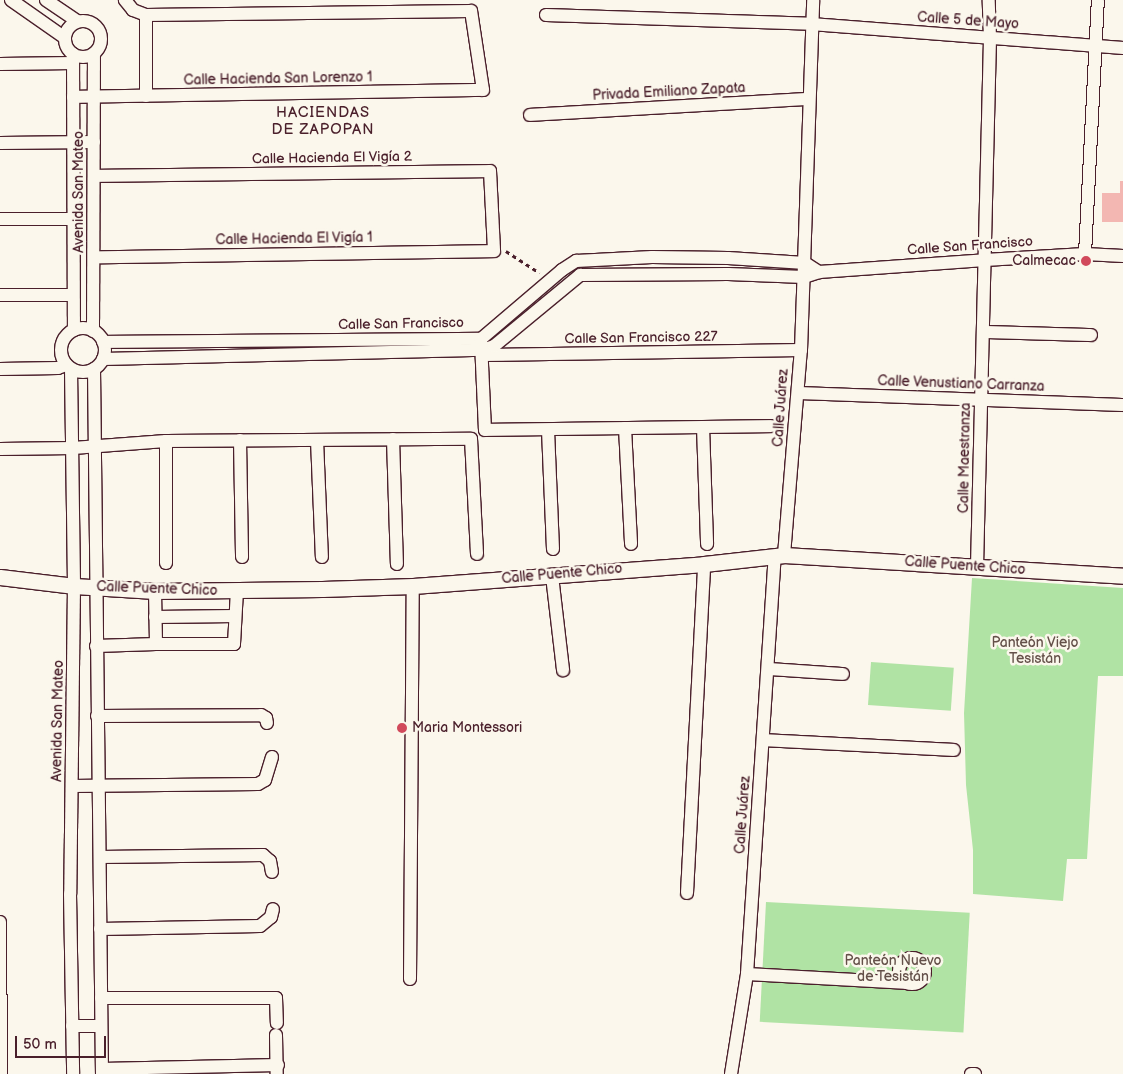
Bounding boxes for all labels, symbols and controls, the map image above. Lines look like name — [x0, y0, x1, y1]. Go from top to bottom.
street label: Calle 5 de Mayo — [917, 9, 1019, 33]
street label: Calle Hacienda San Lorenzo 1 — [183, 69, 373, 89]
street label: Privada Emiliano Zapata — [592, 80, 746, 104]
district label: HACIENDAS DE ZAPOPAN — [270, 103, 376, 138]
street label: Avenida San Mateo — [71, 131, 87, 253]
street label: Calle Hacienda El Vigía 2 — [252, 148, 412, 168]
street label: Calle Hacienda El Vigía 1 — [215, 229, 373, 249]
street label: Calle San Francisco — [906, 233, 1034, 259]
place label: Calmecac — [1012, 253, 1076, 269]
marker: Calmecac — [1080, 255, 1092, 267]
street label: Calle San Francisco — [338, 315, 464, 333]
street label: Calle San Francisco 227 — [564, 328, 718, 348]
street label: Calle Juárez — [770, 368, 792, 448]
street label: Calle Venustiano Carranza — [877, 373, 1045, 395]
street label: Calle Maestranza — [956, 403, 974, 513]
street label: Calle Puente Chico — [904, 553, 1026, 579]
street label: Calle Puente Chico — [501, 560, 623, 588]
street label: Calle Puente Chico — [96, 578, 218, 600]
park label: Panteón Viejo Tesistán — [991, 635, 1079, 668]
street label: Avenida San Mateo — [49, 660, 67, 782]
place label: Maria Montessori — [412, 720, 522, 736]
marker: Maria Montessori — [396, 722, 408, 734]
street label: Calle Juárez — [732, 775, 754, 855]
park label: Panteón Nuevo de Tesistán — [845, 953, 941, 986]
scale bar — [18, 1026, 109, 1058]
text: 50 m — [23, 1035, 57, 1054]

